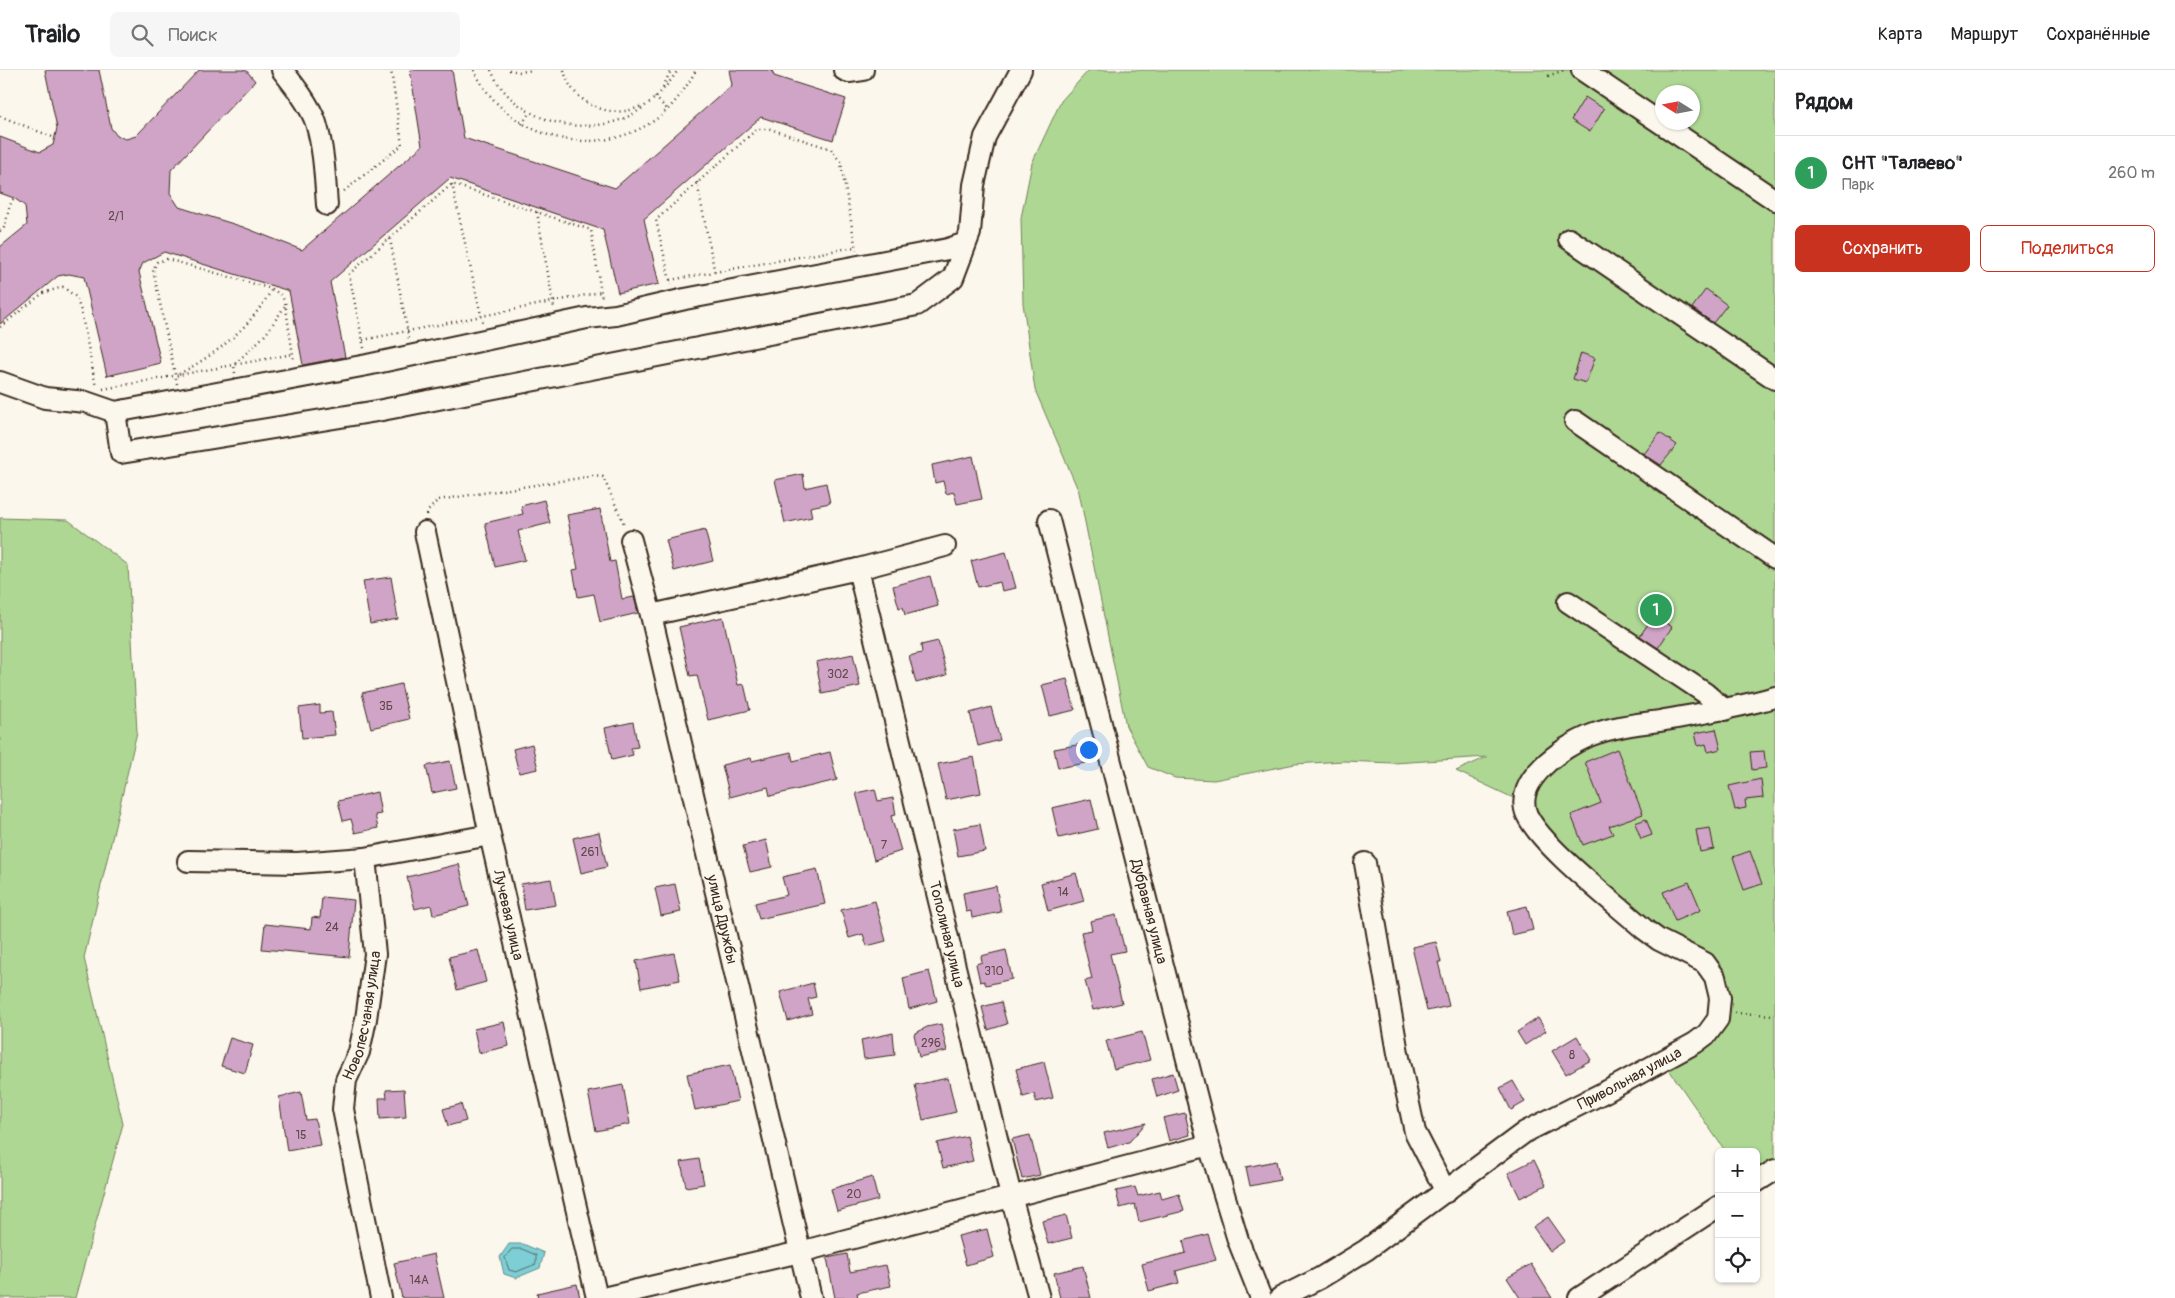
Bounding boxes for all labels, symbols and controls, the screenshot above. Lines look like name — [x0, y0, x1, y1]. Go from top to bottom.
search box — [110, 12, 460, 57]
text: Trailo — [25, 20, 80, 49]
icon: search — [128, 21, 156, 49]
text: Поиск — [168, 23, 218, 47]
text: Карта — [1878, 23, 1922, 46]
text: Маршрут — [1950, 23, 2018, 46]
text: Сохранённые — [2046, 23, 2150, 46]
north arrow — [1655, 85, 1700, 130]
text: Рядом — [1795, 89, 1853, 116]
text: СНТ "Талаево" — [1842, 151, 1963, 175]
text: 1 — [1808, 163, 1814, 183]
text: 260 m — [2108, 163, 2155, 183]
text: Парк — [1842, 175, 1875, 195]
house number: 2/1 — [108, 209, 124, 224]
button: Сохранить — [1795, 225, 1970, 272]
button: Поделиться — [1980, 225, 2155, 272]
pin: 1 — [1640, 591, 1672, 629]
house number: 302 — [827, 667, 849, 682]
house number: 3Б — [379, 699, 393, 714]
your location — [1076, 737, 1102, 763]
house number: 7 — [881, 838, 888, 853]
house number: 261 — [581, 845, 599, 860]
street label: Дубравная улица — [1126, 856, 1172, 966]
street label: Лучевая улица — [489, 867, 528, 962]
street label: улица Дружбы — [702, 872, 742, 966]
street label: Тополиная улица — [925, 879, 969, 989]
house number: 14 — [1057, 885, 1069, 900]
house number: 24 — [325, 920, 339, 935]
street label: Новопесчаная улица — [338, 950, 385, 1083]
house number: 310 — [984, 964, 1004, 979]
house number: 296 — [921, 1036, 941, 1051]
street label: Привольная улица — [1574, 1043, 1685, 1114]
house number: 8 — [1569, 1048, 1575, 1063]
house number: 15 — [295, 1128, 307, 1143]
map controls — [1715, 1148, 1760, 1283]
button: + — [1715, 1148, 1760, 1193]
house number: 20 — [847, 1187, 861, 1202]
button: − — [1715, 1193, 1760, 1238]
button: locate — [1715, 1238, 1760, 1283]
house number: 14А — [409, 1273, 429, 1288]

